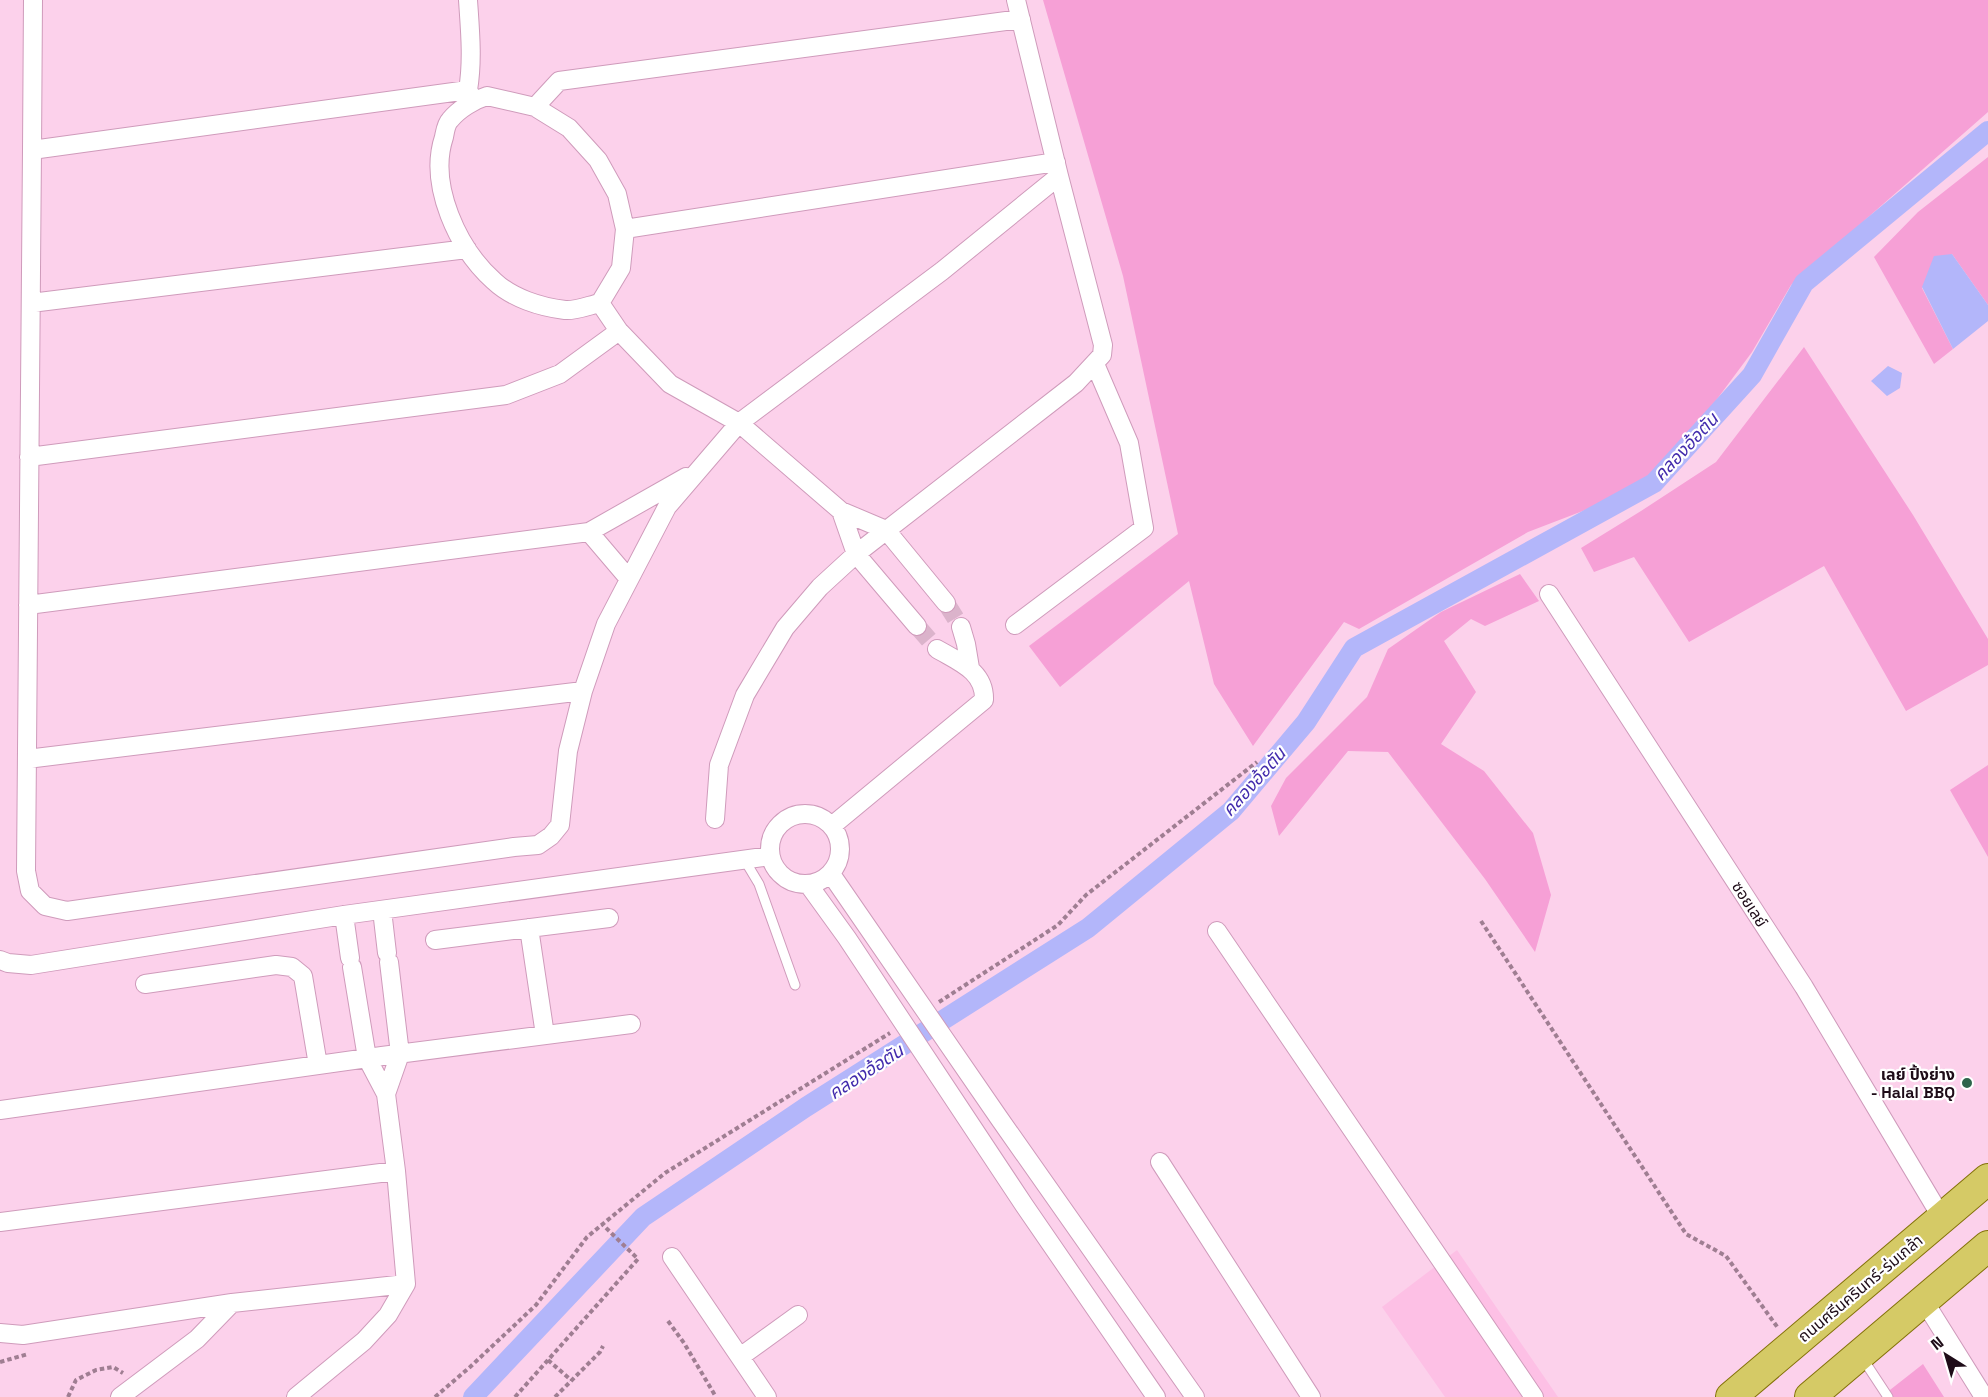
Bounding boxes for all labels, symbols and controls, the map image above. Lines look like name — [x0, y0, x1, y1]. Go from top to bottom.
water label: คลองอ้อตัน — [1648, 407, 1724, 485]
water label: คลองอ้อตัน — [1217, 742, 1291, 821]
street label: ซอยเลย์ — [1727, 877, 1772, 931]
water label: คลองอ้อตัน — [824, 1038, 908, 1104]
place label: เลย์ ปิ้งย่าง - Halal BBQ — [1871, 1064, 1955, 1103]
marker: เลย์ ปิ้งย่าง - Halal BBQ — [1960, 1076, 1974, 1090]
street label: ถนนศรีนครินทร์-ร่มเกล้า — [1794, 1230, 1927, 1347]
north arrow — [1916, 1325, 1976, 1385]
text: N — [1927, 1332, 1948, 1355]

